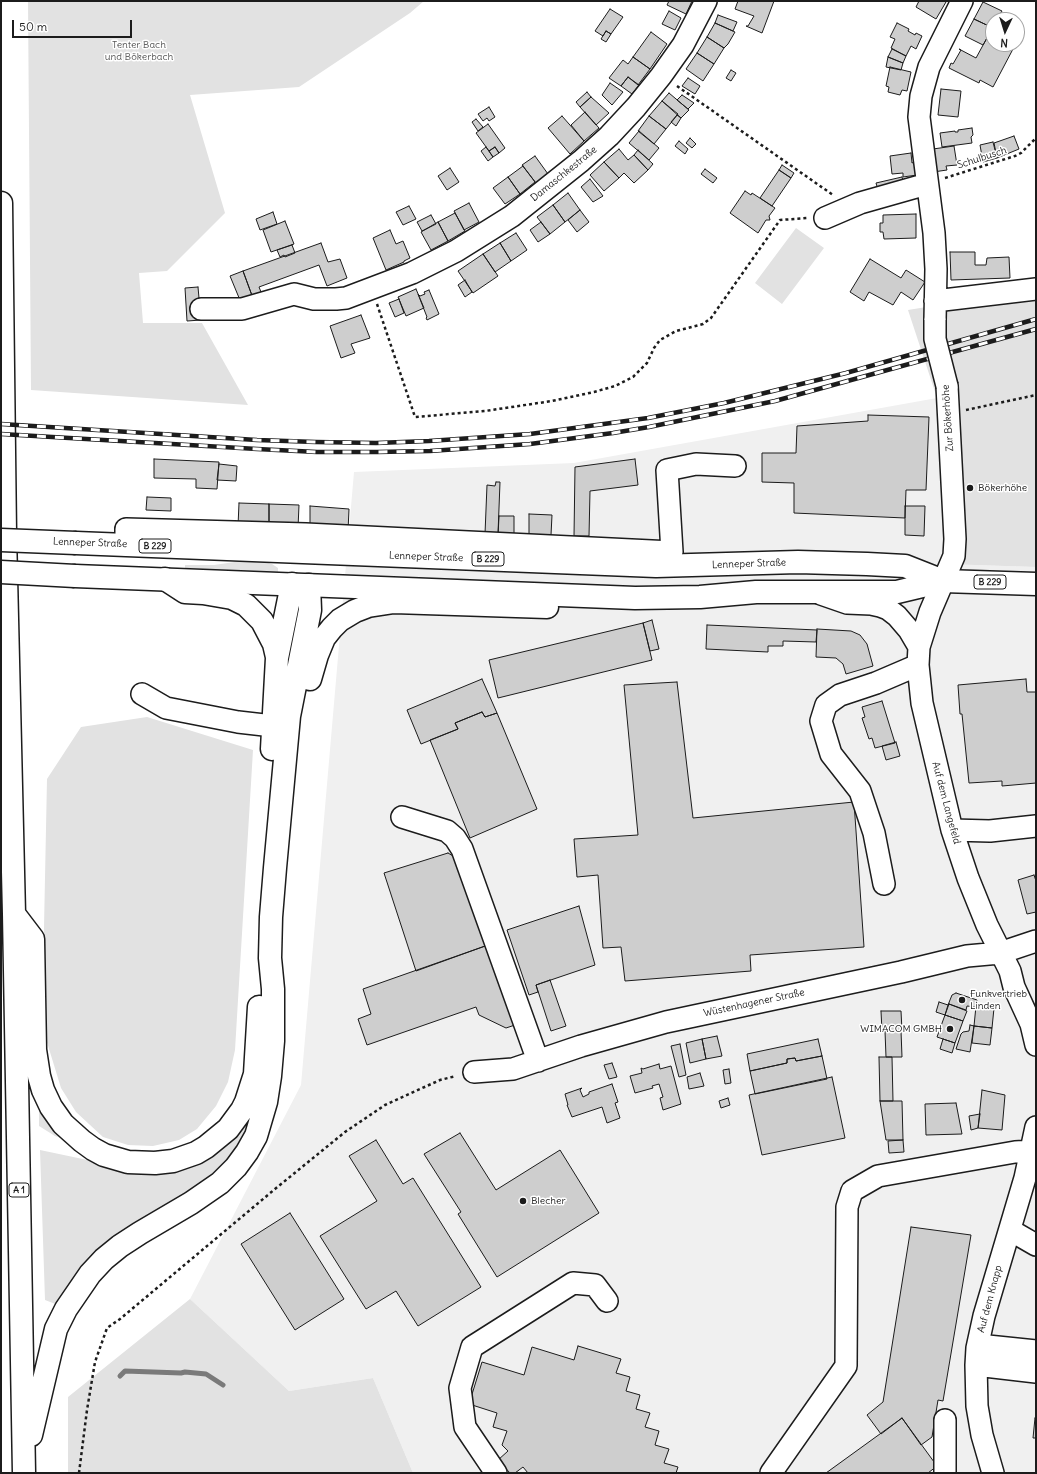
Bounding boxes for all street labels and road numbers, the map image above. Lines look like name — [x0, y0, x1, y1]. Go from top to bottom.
street label: Damaschkestraße — [529, 144, 599, 204]
street label: Schulbusch — [956, 144, 1008, 172]
street label: Zur Bökerhöhe — [940, 384, 956, 452]
street label: Lenneper Straße — [53, 536, 127, 550]
road number: B 229 — [139, 539, 171, 553]
street label: Lenneper Straße — [389, 550, 463, 564]
road number: B 229 — [472, 552, 504, 566]
street label: Lenneper Straße — [712, 557, 786, 571]
road number: B 229 — [974, 575, 1006, 589]
street label: Auf dem Langefeld — [929, 761, 963, 845]
street label: Wüstenhagener Straße — [702, 986, 806, 1020]
road number: A 1 — [9, 1183, 29, 1197]
street label: Auf dem Knapp — [975, 1264, 1005, 1334]

